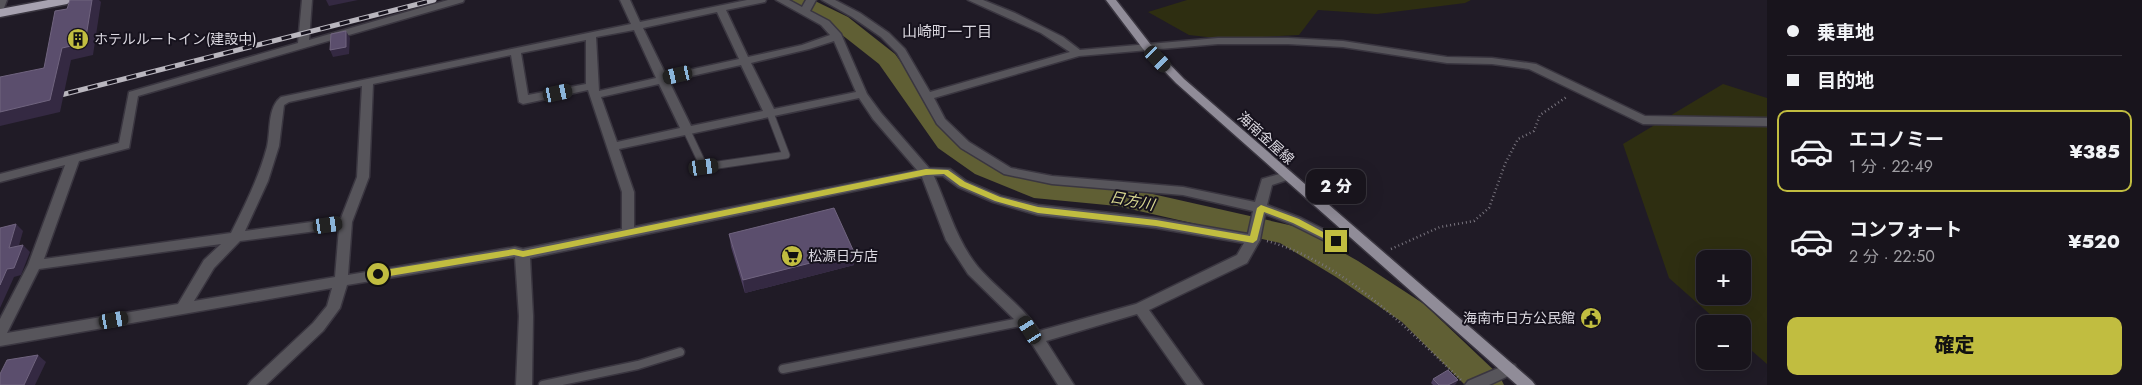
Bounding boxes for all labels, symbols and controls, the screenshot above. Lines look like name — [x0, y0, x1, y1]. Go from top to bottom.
text: 乗車地 — [1817, 19, 1874, 46]
district label: 山崎町一丁目 — [902, 21, 992, 43]
building icon: ホテルルートイン(建設中) — [66, 27, 90, 51]
place label: ホテルルートイン(建設中) — [94, 29, 257, 49]
car — [1142, 43, 1173, 75]
car — [661, 64, 694, 86]
text: 目的地 — [1817, 67, 1874, 94]
car — [541, 83, 574, 103]
street label: 海南金屋線 — [1233, 107, 1299, 169]
text: エコノミー — [1849, 126, 1944, 153]
icon: car — [1789, 129, 1834, 174]
text: ¥385 — [2069, 138, 2120, 165]
text: 1 分 · 22:49 — [1849, 155, 1933, 178]
car — [688, 157, 719, 177]
callout: 2 分 — [1306, 168, 1366, 204]
text: 2 分 — [1320, 175, 1352, 198]
water label: 日方川 — [1108, 186, 1158, 216]
car — [312, 215, 343, 235]
text: コンフォート — [1849, 216, 1962, 243]
icon: car — [1789, 219, 1834, 264]
text: ¥520 — [2068, 228, 2120, 255]
route end — [1325, 230, 1347, 252]
supermarket icon: 松源日方店 — [780, 244, 804, 268]
text: 2 分 · 22:50 — [1849, 245, 1935, 268]
place label: 松源日方店 — [808, 246, 878, 266]
map controls — [1696, 250, 1751, 370]
button: + — [1696, 250, 1751, 305]
route start — [367, 263, 389, 285]
public building icon: 海南市日方公民館 — [1579, 306, 1603, 330]
place label: 海南市日方公民館 — [1463, 308, 1575, 328]
car — [97, 310, 130, 330]
car — [1015, 313, 1044, 347]
button: − — [1696, 315, 1751, 370]
button: 確定 — [1787, 317, 2122, 375]

